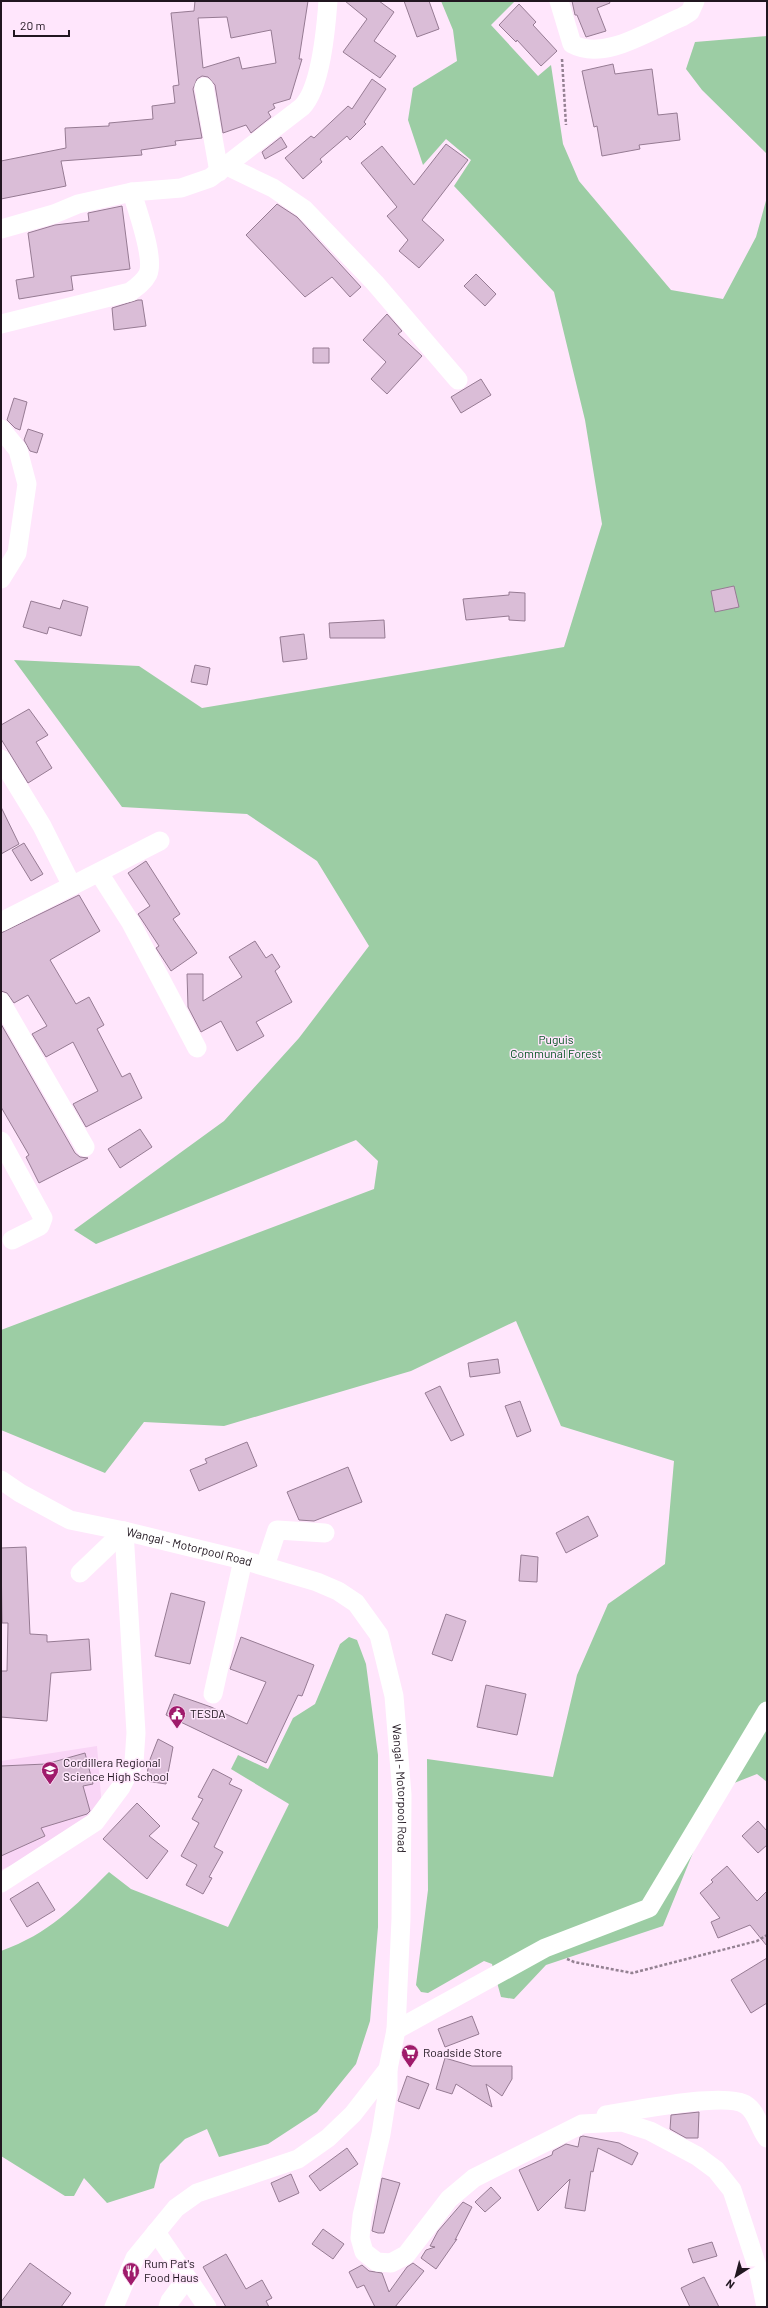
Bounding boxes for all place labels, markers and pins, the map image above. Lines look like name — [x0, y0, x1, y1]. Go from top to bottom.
public building icon: TESDA — [167, 1704, 187, 1729]
place label: TESDA — [190, 1706, 226, 1720]
place label: Cordillera Regional Science High School — [63, 1755, 169, 1783]
school or university icon: Cordillera Regional Science High School — [40, 1760, 60, 1785]
supermarket icon: Roadside Store — [400, 2043, 420, 2068]
place label: Roadside Store — [423, 2045, 502, 2059]
place label: Rum Pat's Food Haus — [144, 2256, 199, 2284]
restaurant icon: Rum Pat's Food Haus — [121, 2261, 141, 2286]

